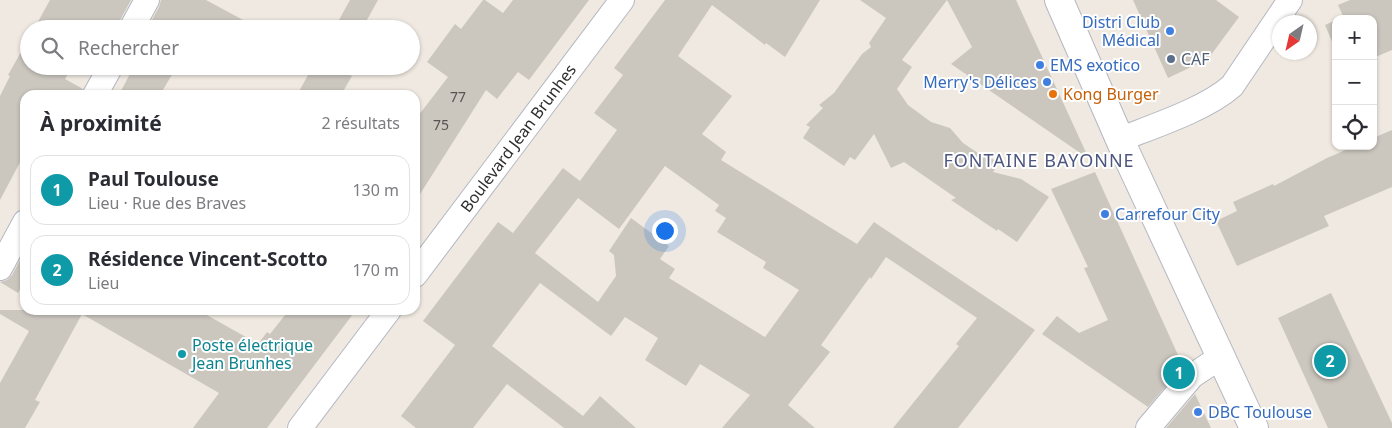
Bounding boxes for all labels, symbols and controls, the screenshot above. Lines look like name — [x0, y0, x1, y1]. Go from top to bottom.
place label: Distri Club Médical — [1082, 11, 1160, 51]
north arrow — [1272, 15, 1317, 60]
map controls — [1332, 15, 1377, 150]
button: + — [1332, 15, 1377, 60]
search box — [20, 20, 420, 75]
marker: Distri Club Médical — [1164, 25, 1176, 37]
icon: search — [38, 34, 66, 62]
text: Rechercher — [78, 35, 179, 61]
place label: CAF — [1181, 48, 1210, 70]
marker: CAF — [1165, 53, 1177, 65]
place label: EMS exotico — [1050, 54, 1140, 76]
marker: EMS exotico — [1034, 59, 1046, 71]
street label: Boulevard Jean Brunhes — [455, 60, 581, 216]
button: − — [1332, 60, 1377, 105]
place label: Merry's Délices — [923, 71, 1037, 93]
marker: Merry's Délices — [1041, 76, 1053, 88]
place label: Kong Burger — [1063, 83, 1159, 105]
house number: 77 — [450, 87, 466, 106]
marker: Kong Burger — [1047, 88, 1059, 100]
button: locate — [1332, 105, 1377, 150]
text: À proximité — [40, 109, 162, 137]
text: 2 résultats — [322, 112, 400, 134]
house number: 75 — [433, 115, 449, 134]
district label: FONTAINE BAYONNE — [943, 148, 1135, 172]
text: Paul Toulouse — [88, 166, 219, 192]
text: 1 — [52, 179, 62, 201]
text: 130 m — [352, 179, 399, 201]
text: Lieu · Rue des Braves — [88, 192, 246, 214]
place label: Carrefour City — [1115, 203, 1221, 225]
marker: Carrefour City — [1099, 208, 1111, 220]
your location — [652, 218, 678, 244]
text: Résidence Vincent-Scotto — [88, 246, 328, 272]
text: 2 — [52, 259, 62, 281]
text: 170 m — [352, 259, 399, 281]
text: Lieu — [88, 272, 119, 294]
place label: Poste électrique Jean Brunhes — [190, 334, 313, 374]
pin: 2 — [1314, 342, 1346, 380]
marker: Poste électrique Jean Brunhes — [176, 348, 188, 360]
pin: 1 — [1163, 354, 1195, 392]
place label: DBC Toulouse — [1208, 401, 1312, 423]
marker: DBC Toulouse — [1192, 406, 1204, 418]

